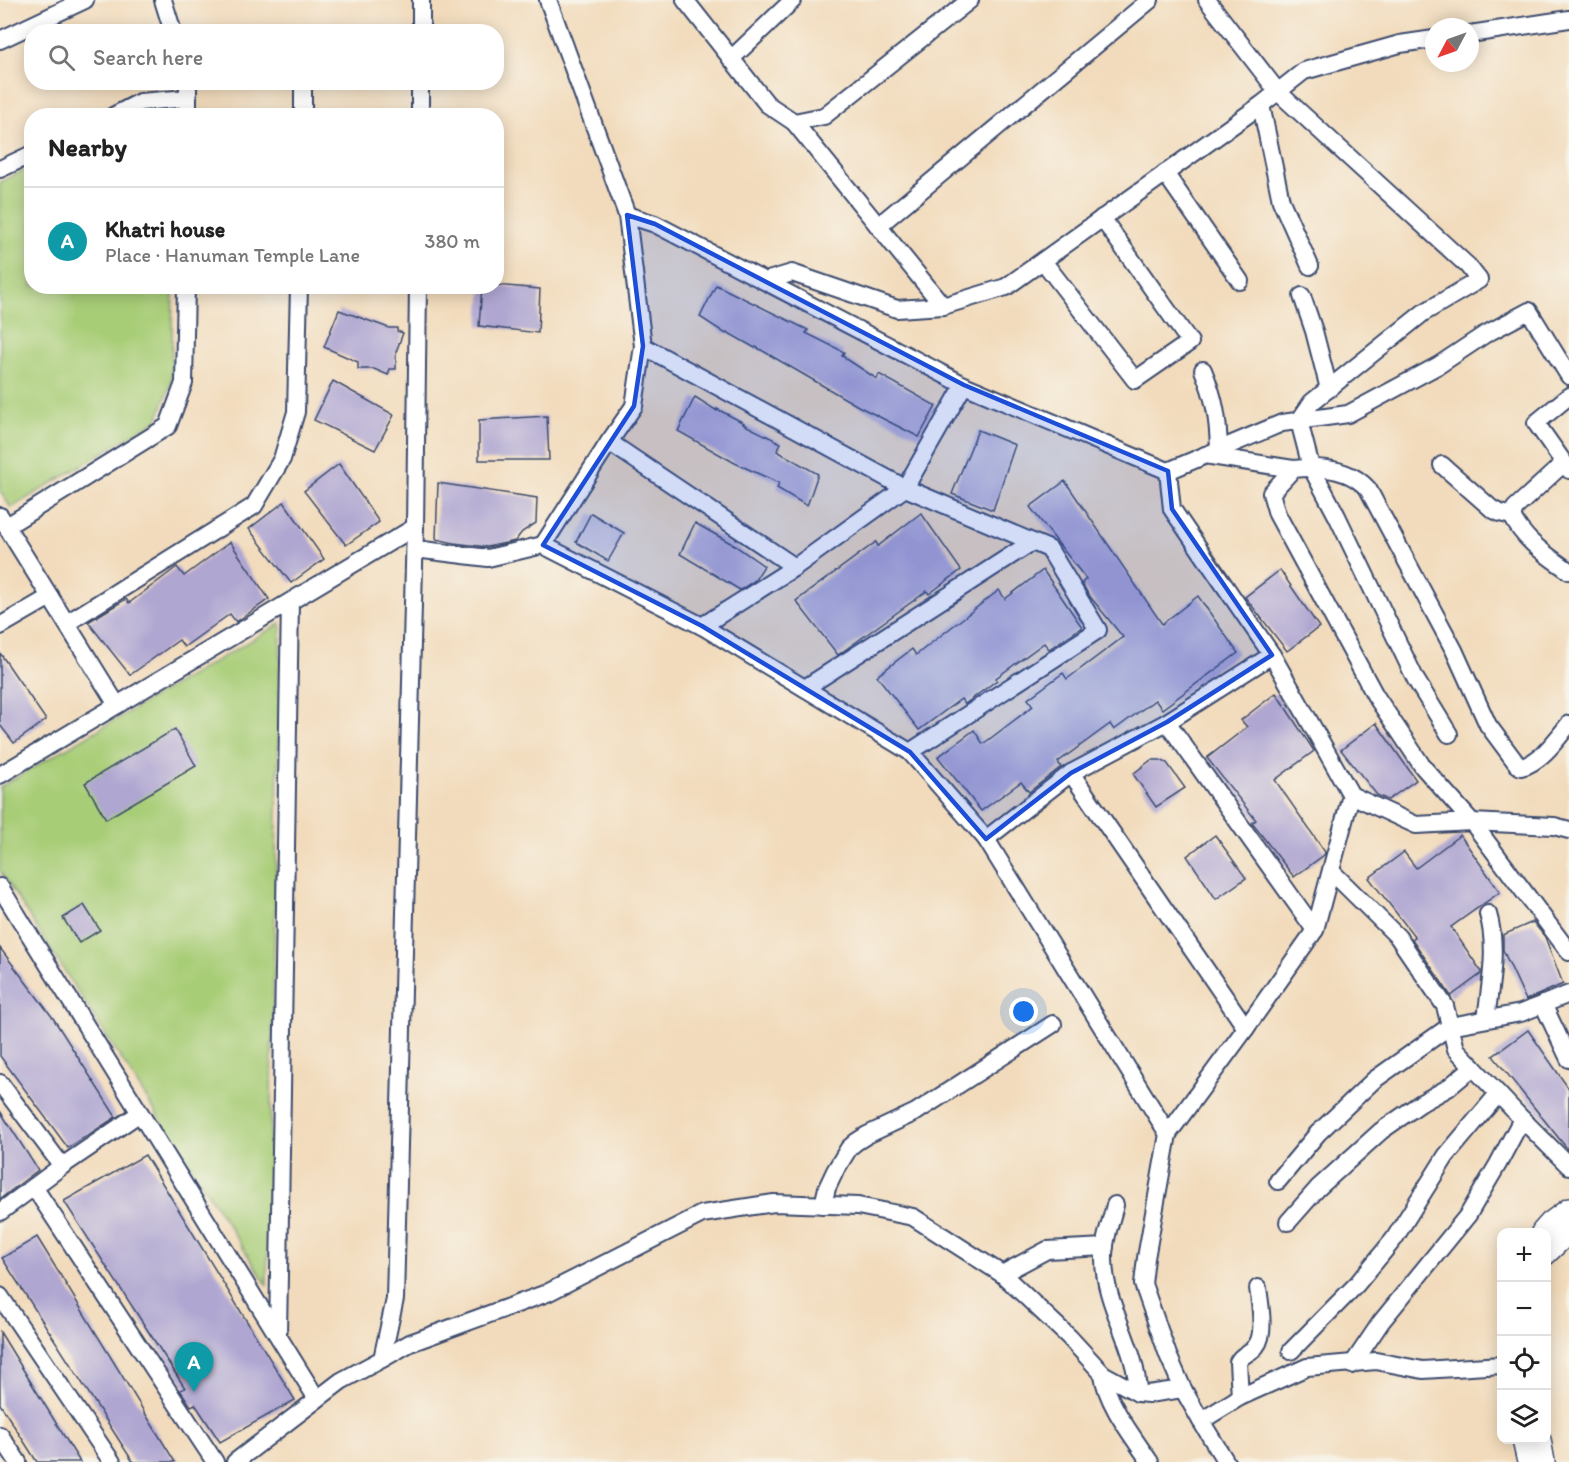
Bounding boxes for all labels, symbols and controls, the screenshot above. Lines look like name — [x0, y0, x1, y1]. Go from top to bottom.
north arrow — [1425, 18, 1479, 72]
search box — [24, 24, 504, 90]
icon: search — [45, 41, 78, 74]
text: Search here — [93, 44, 203, 71]
text: Nearby — [48, 131, 127, 163]
text: Khatri house — [105, 216, 225, 243]
text: A — [61, 229, 74, 253]
text: 380 m — [425, 229, 480, 253]
text: Place · Hanuman Temple Lane — [105, 243, 360, 267]
your location — [1009, 997, 1038, 1026]
map controls — [1497, 1228, 1551, 1444]
button: + — [1497, 1228, 1551, 1282]
button: − — [1497, 1282, 1551, 1336]
button: locate — [1497, 1336, 1551, 1390]
pin: A — [174, 1342, 214, 1392]
button: layers — [1497, 1390, 1551, 1444]

